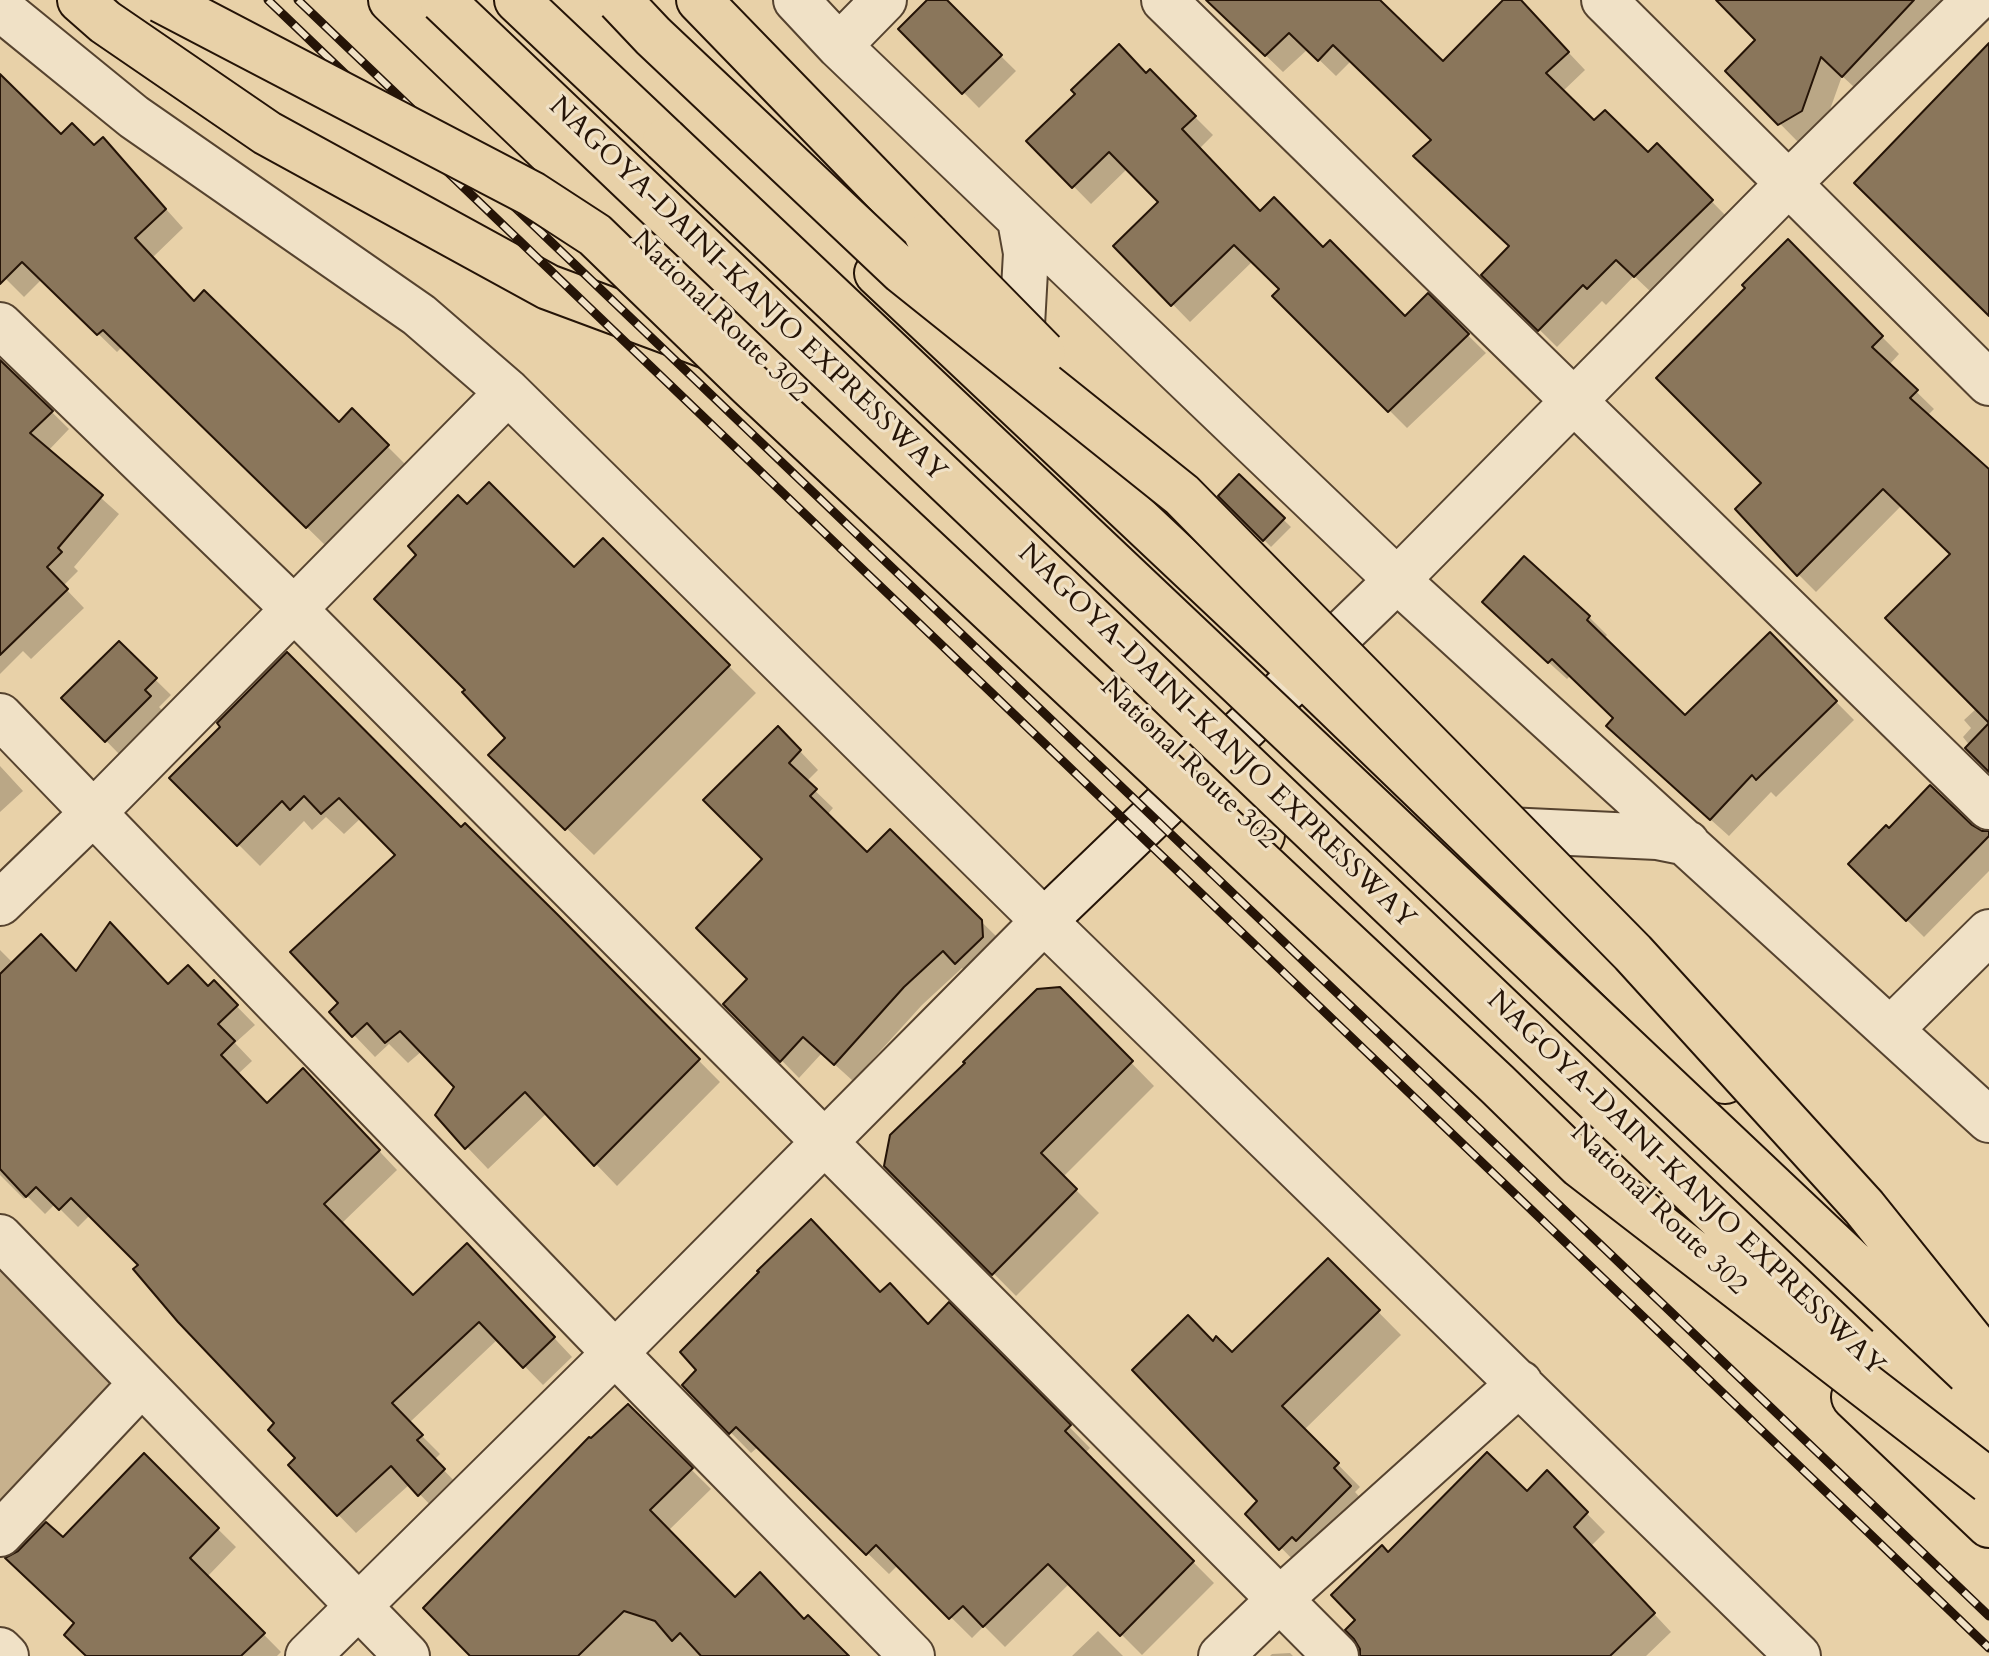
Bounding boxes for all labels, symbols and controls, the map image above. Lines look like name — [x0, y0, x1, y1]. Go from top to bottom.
street label: NAGOYA-DAINI-KANJO EXPRESSWAY — [541, 90, 953, 490]
street label: National Route 302 — [624, 224, 814, 410]
street label: NAGOYA-DAINI-KANJO EXPRESSWAY — [1010, 537, 1422, 937]
street label: National Route 302 — [1093, 671, 1283, 857]
street label: NAGOYA-DAINI-KANJO EXPRESSWAY — [1479, 984, 1891, 1384]
street label: National Route 302 — [1563, 1117, 1753, 1303]

